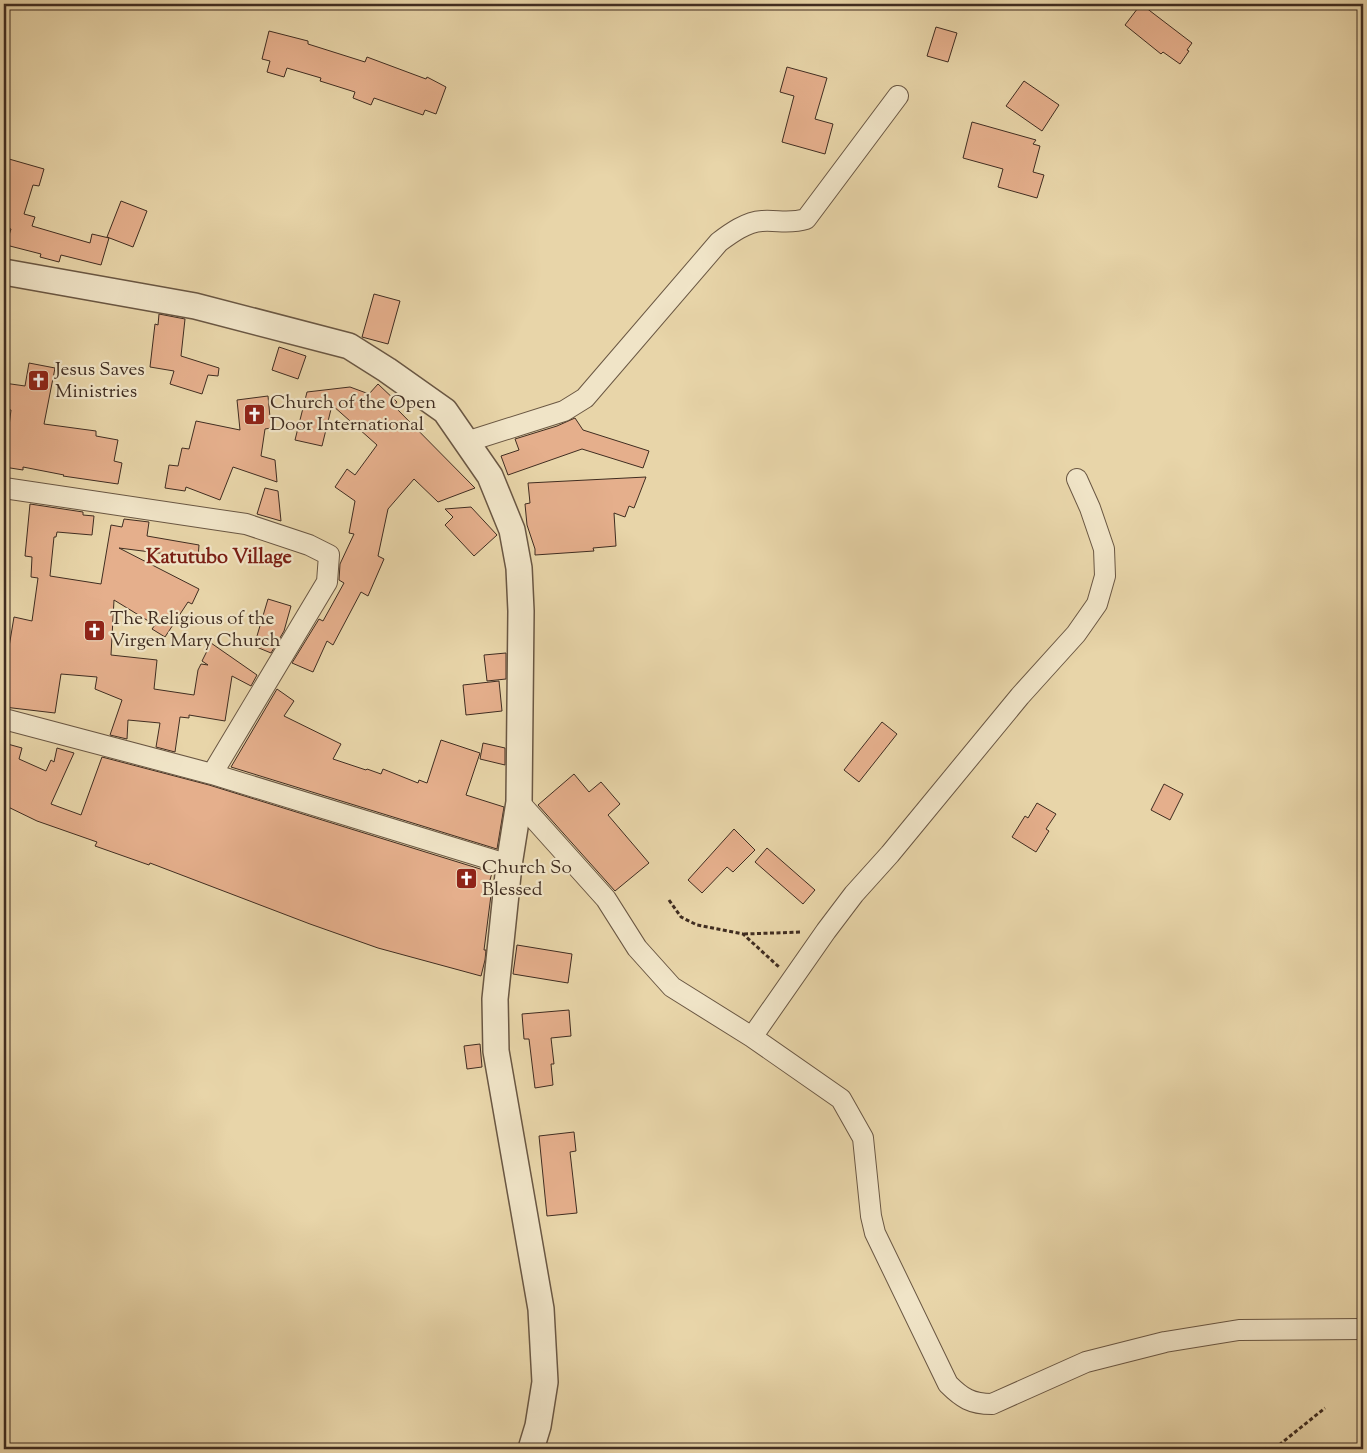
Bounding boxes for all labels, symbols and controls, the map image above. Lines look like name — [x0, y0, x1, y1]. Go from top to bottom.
place label: Jesus Saves Ministries — [54, 357, 145, 406]
church icon: Jesus Saves Ministries — [27, 369, 51, 393]
place label: Church of the Open Door International — [270, 390, 436, 439]
church icon: Church of the Open Door International — [242, 402, 266, 426]
district label: Katutubo Village — [146, 544, 292, 573]
place label: The Religious of the Virgen Mary Church — [110, 606, 281, 655]
church icon: The Religious of the Virgen Mary Church — [82, 618, 106, 642]
place label: Church So Blessed — [482, 855, 572, 904]
church icon: Church So Blessed — [454, 867, 478, 891]

